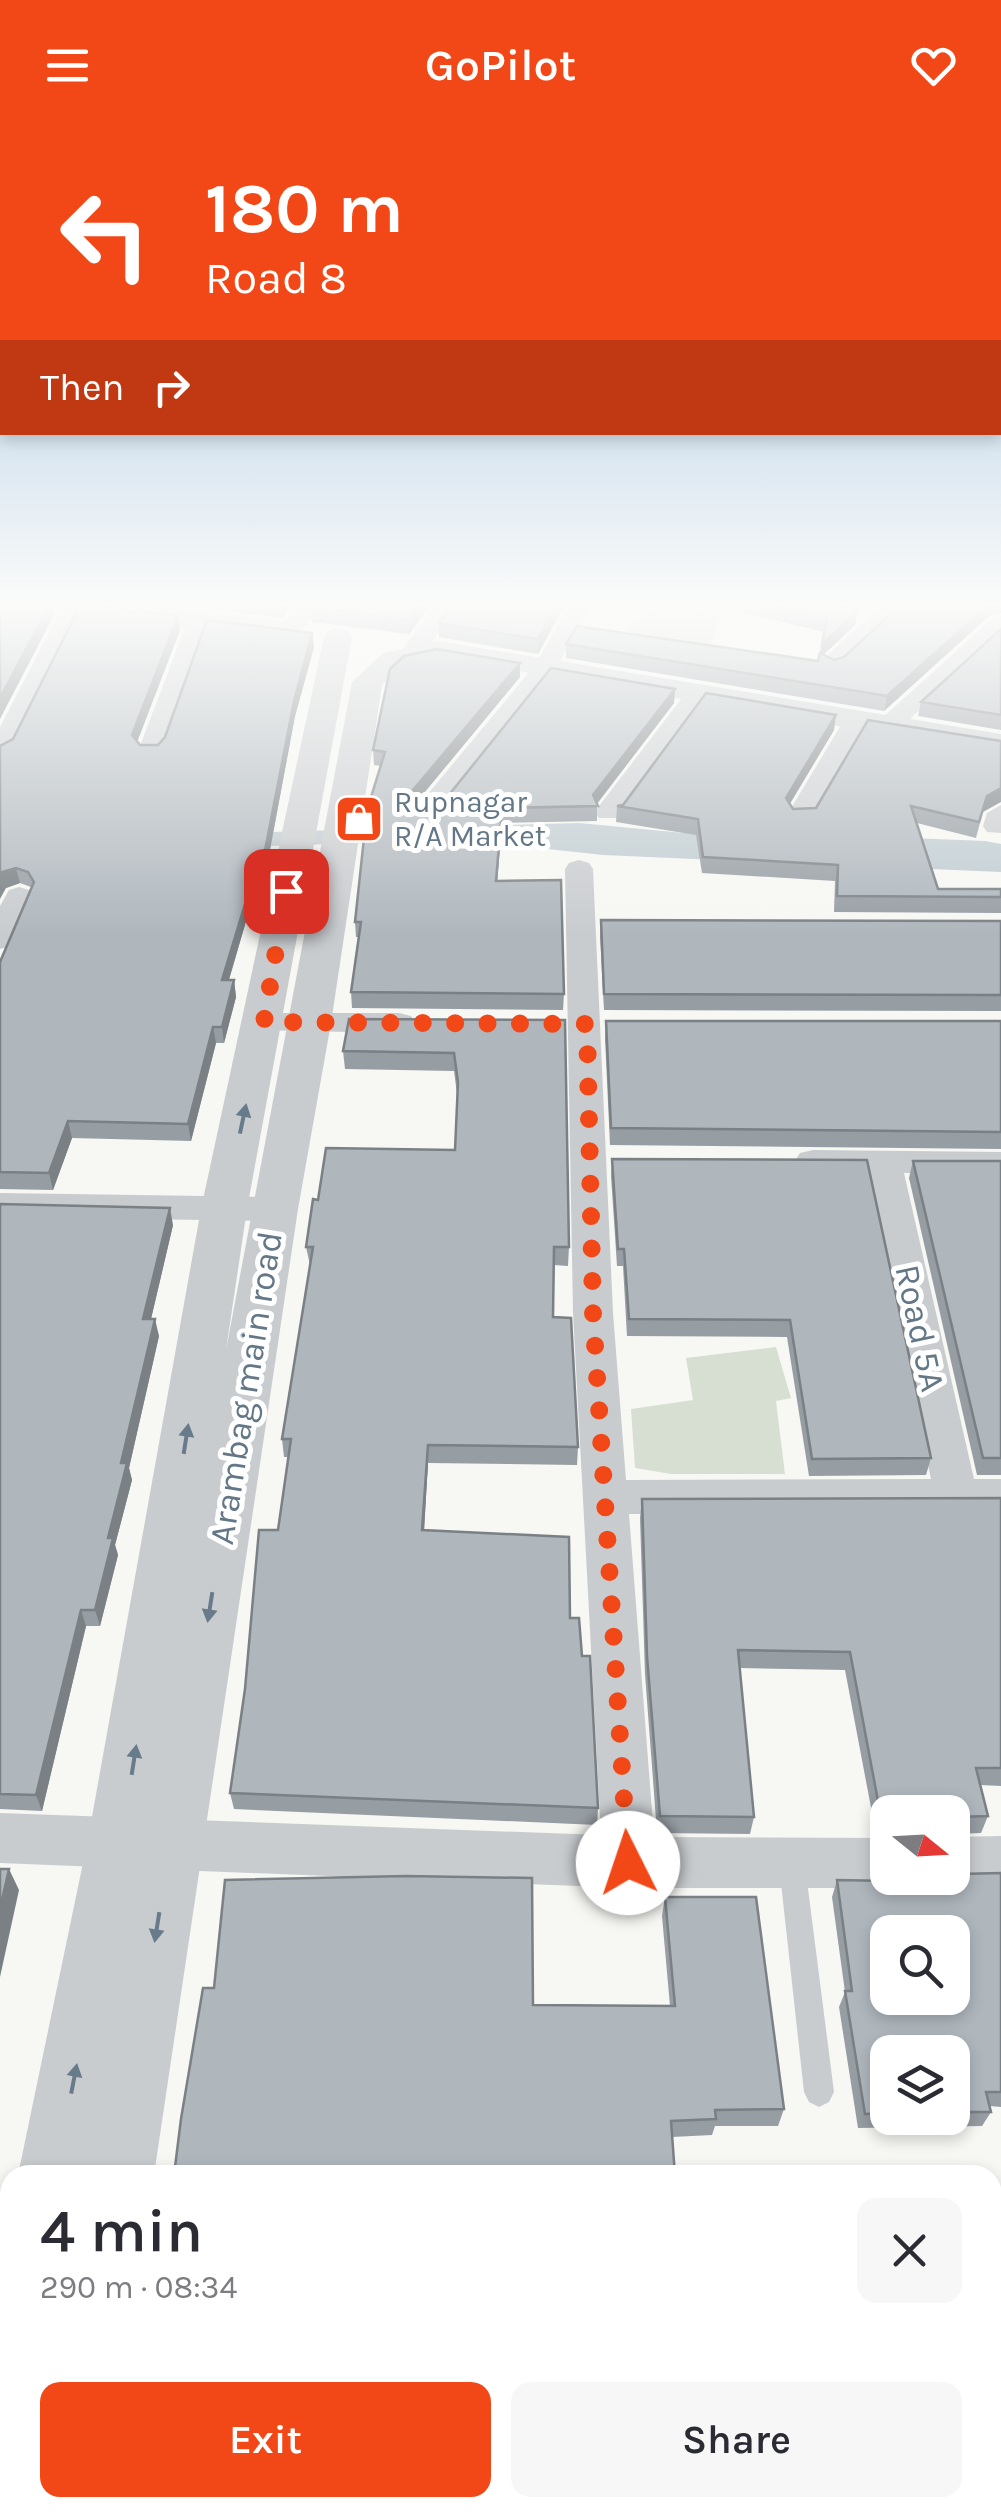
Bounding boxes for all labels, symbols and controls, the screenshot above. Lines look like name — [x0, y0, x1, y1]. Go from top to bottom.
icon: menu — [40, 38, 95, 93]
icon: heart — [906, 38, 961, 93]
text: GoPilot — [425, 39, 576, 91]
text: 180 m — [205, 168, 404, 250]
icon: left — [40, 170, 170, 300]
text: Road 8 — [205, 252, 347, 304]
icon: right — [144, 360, 199, 415]
text: Then — [40, 365, 124, 410]
place label: Rupnagar R/A Market — [394, 784, 546, 854]
shop icon: Rupnagar R/A Market — [333, 793, 385, 845]
pin — [244, 849, 329, 934]
icon: arrive — [259, 864, 314, 919]
one-way arrow — [236, 1103, 251, 1134]
street label: Arambag main road — [201, 1228, 291, 1548]
street label: Road 5A — [887, 1261, 953, 1395]
one-way arrow — [179, 1423, 194, 1454]
one-way arrow — [201, 1592, 217, 1623]
one-way arrow — [127, 1744, 142, 1775]
north arrow — [870, 1795, 970, 1895]
map controls — [870, 1795, 970, 2135]
position arrow — [576, 1811, 680, 1915]
one-way arrow — [149, 1912, 164, 1944]
button: search — [870, 1915, 970, 2015]
button: layers — [870, 2035, 970, 2135]
one-way arrow — [67, 2063, 83, 2094]
text: 4 min — [40, 2196, 203, 2266]
button: close — [857, 2198, 962, 2303]
text: 290 m · 08:34 — [40, 2269, 237, 2306]
button: Exit — [40, 2382, 491, 2497]
button: Share — [511, 2382, 962, 2497]

